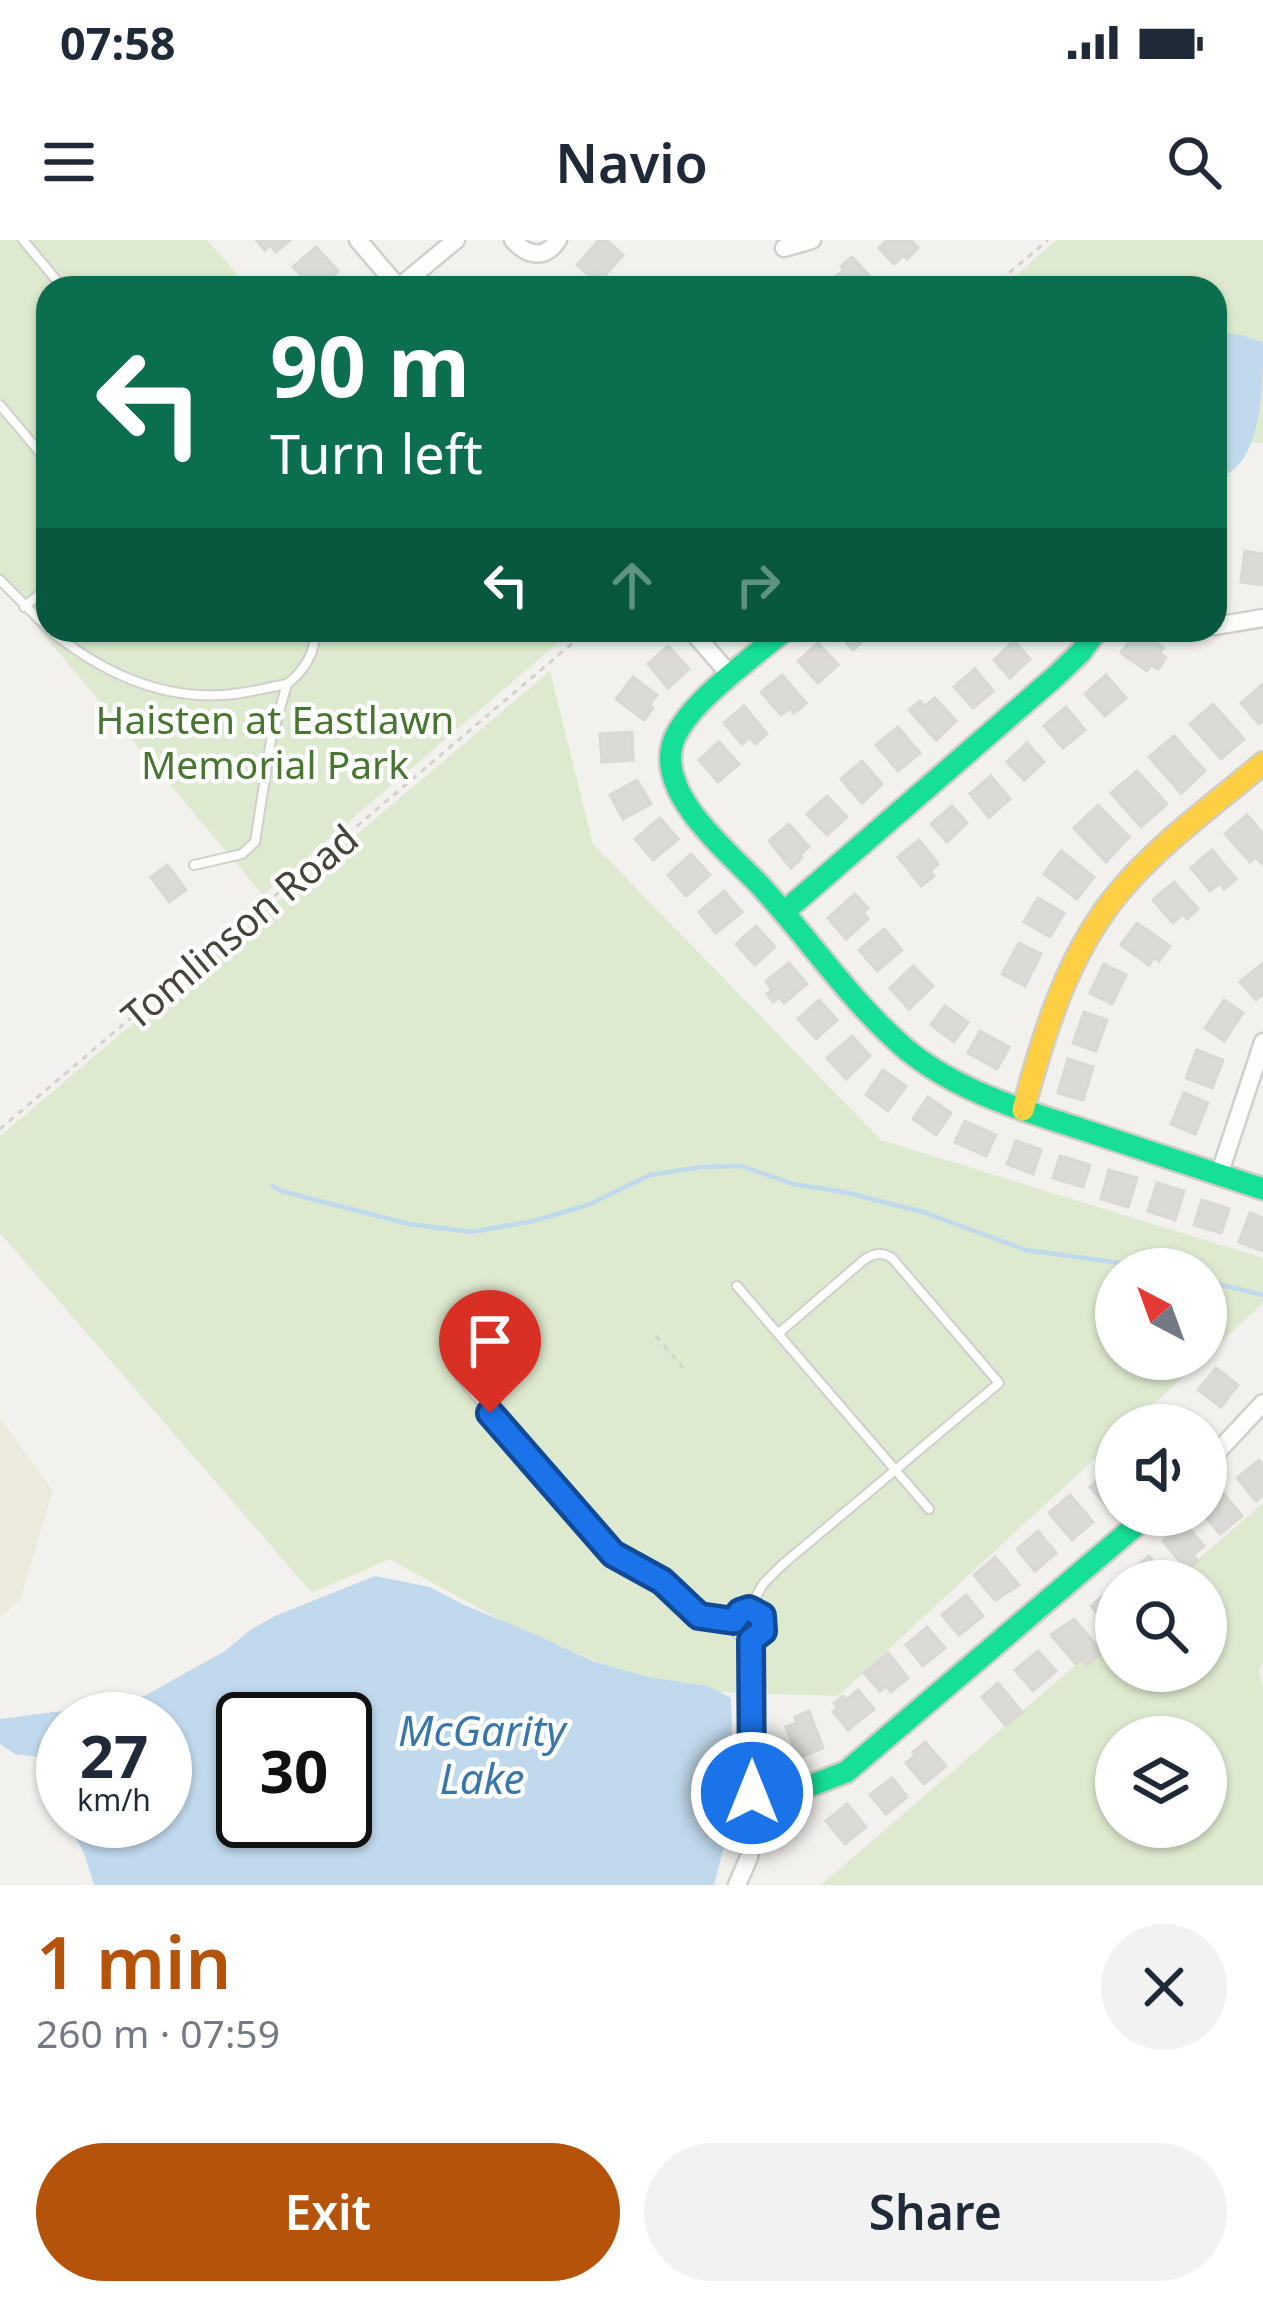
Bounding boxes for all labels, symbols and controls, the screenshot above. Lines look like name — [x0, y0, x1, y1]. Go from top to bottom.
text: 07:58 — [60, 12, 176, 73]
text: Navio — [555, 125, 708, 199]
icon: menu — [36, 129, 102, 195]
icon: search — [1161, 129, 1227, 195]
text: 90 m — [270, 307, 470, 422]
icon: left — [72, 324, 228, 480]
text: Turn left — [270, 416, 483, 490]
icon: left — [473, 552, 539, 618]
icon: ahead — [599, 552, 665, 618]
icon: right — [725, 552, 791, 618]
park label: Haisten at Eastlawn Memorial Park — [96, 692, 454, 790]
street label: Tomlinson Road — [110, 811, 368, 1041]
north arrow — [1095, 1248, 1227, 1380]
map controls — [1095, 1248, 1227, 1848]
pin — [439, 1290, 541, 1413]
icon: arrive — [457, 1308, 523, 1374]
button: sound — [1095, 1404, 1227, 1536]
button: search — [1095, 1560, 1227, 1692]
speed limit sign: 30 — [216, 1692, 372, 1848]
water label: McGarity Lake — [398, 1701, 568, 1806]
text: 27 — [80, 1714, 148, 1796]
button: layers — [1095, 1716, 1227, 1848]
position arrow — [689, 1730, 815, 1856]
text: km/h — [77, 1779, 151, 1820]
text: 1 min — [36, 1912, 231, 2010]
button: close — [1101, 1924, 1227, 2050]
text: 260 m · 07:59 — [36, 2006, 280, 2059]
button: Exit — [36, 2143, 620, 2281]
button: Share — [644, 2143, 1227, 2281]

